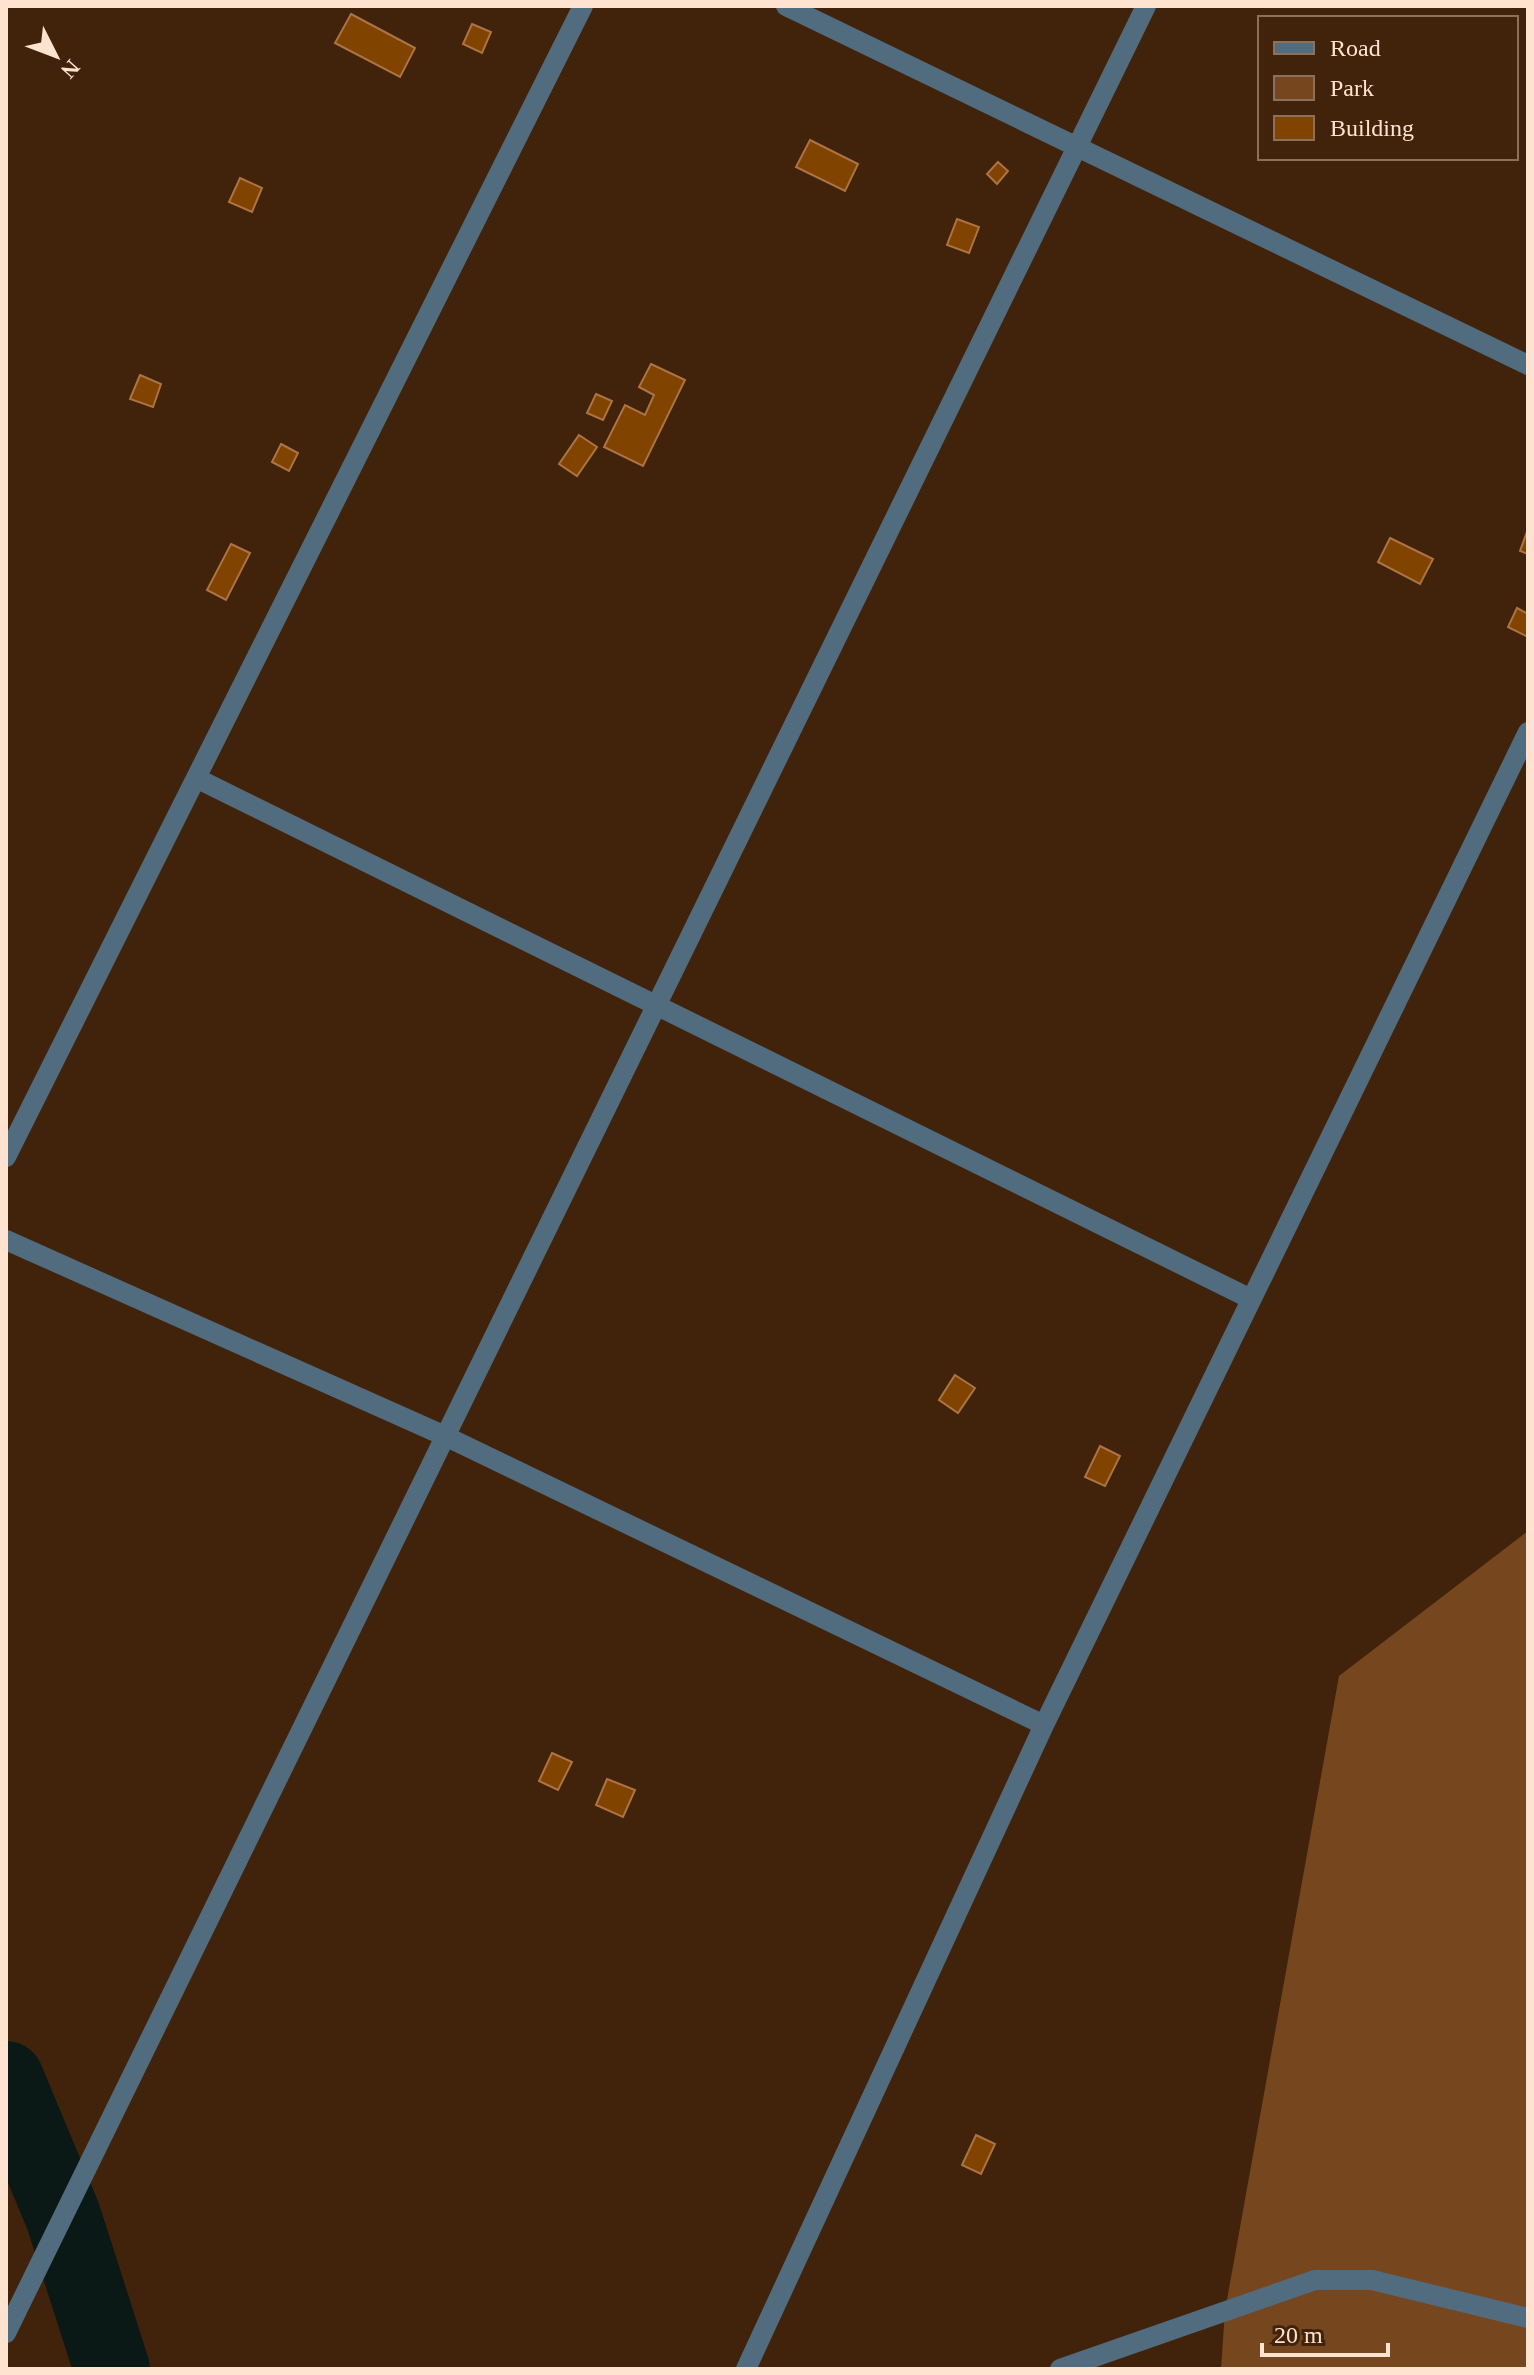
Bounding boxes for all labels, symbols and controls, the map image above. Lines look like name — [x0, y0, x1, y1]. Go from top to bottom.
north arrow — [16, 16, 96, 96]
legend — [1258, 16, 1518, 160]
text: Road — [1330, 35, 1381, 61]
text: N — [56, 55, 85, 83]
text: Park — [1330, 75, 1374, 101]
text: Building — [1330, 115, 1414, 141]
scale bar — [1262, 2307, 1388, 2357]
text: 20 m — [1274, 2322, 1323, 2348]

